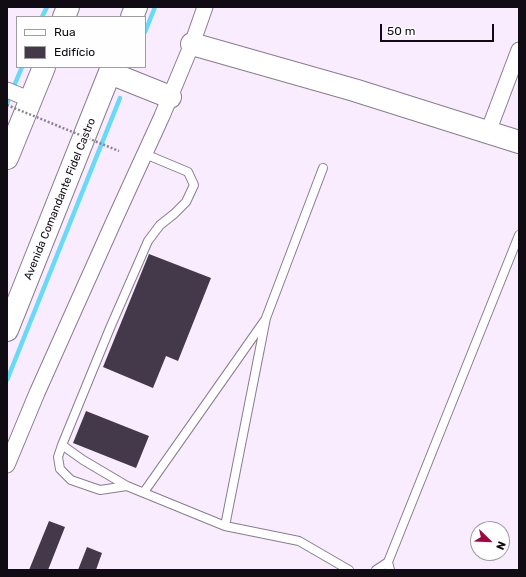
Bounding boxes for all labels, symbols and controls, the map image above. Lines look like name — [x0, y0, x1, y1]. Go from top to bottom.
legend — [16, 16, 146, 68]
scale bar — [382, 16, 496, 42]
text: 50 m — [387, 24, 415, 38]
text: Rua — [54, 25, 76, 39]
text: Edifício — [54, 45, 95, 59]
street label: Avenida Comandante Fidel Castro — [21, 116, 99, 282]
north arrow — [470, 521, 510, 561]
text: N — [493, 539, 508, 552]

